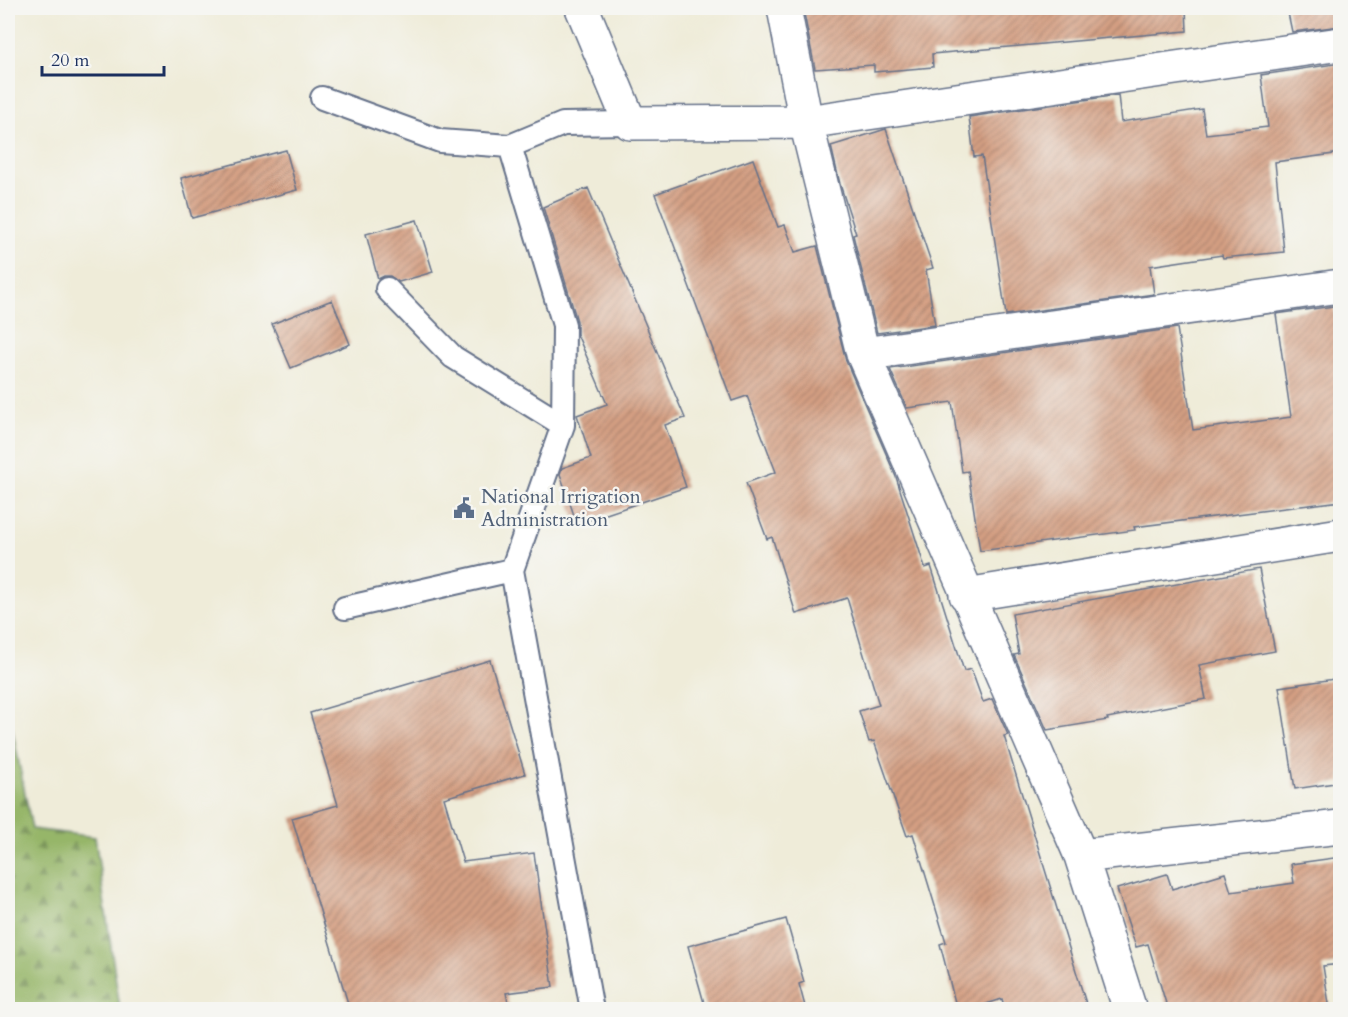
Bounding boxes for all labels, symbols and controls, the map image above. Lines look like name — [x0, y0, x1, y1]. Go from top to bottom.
scale bar — [42, 39, 164, 77]
text: 20 m — [51, 48, 90, 73]
place label: National Irrigation Administration — [481, 483, 642, 533]
public building icon: National Irrigation Administration — [452, 496, 476, 520]

